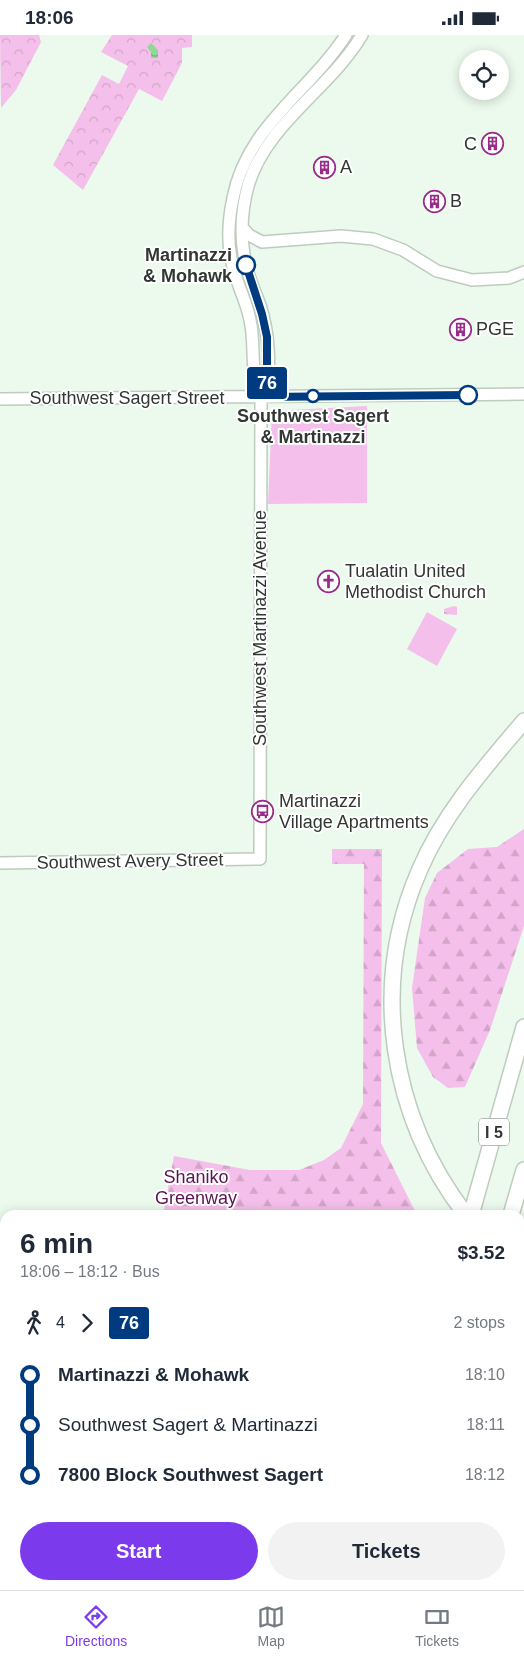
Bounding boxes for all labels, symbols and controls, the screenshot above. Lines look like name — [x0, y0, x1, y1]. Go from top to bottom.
text: 18:06 — [25, 7, 74, 28]
map controls — [459, 50, 509, 100]
button: locate — [459, 50, 509, 100]
building icon: C — [481, 132, 505, 156]
place label: C — [464, 134, 477, 154]
building icon: A — [312, 155, 336, 179]
place label: A — [340, 157, 352, 177]
building icon: B — [422, 189, 446, 213]
place label: B — [450, 191, 462, 211]
place label: Martinazzi & Mohawk — [143, 245, 233, 286]
marker: Martinazzi & Mohawk — [236, 255, 256, 275]
building icon: PGE — [448, 317, 472, 341]
place label: PGE — [476, 319, 514, 339]
line badge: 76 — [244, 367, 290, 399]
text: 76 — [257, 373, 277, 393]
unlabelled marker — [458, 385, 478, 405]
street label: Southwest Sagert Street — [29, 388, 225, 408]
marker: Southwest Sagert & Martinazzi — [306, 389, 320, 403]
place label: Southwest Sagert & Martinazzi — [237, 406, 389, 447]
street label: Southwest Martinazzi Avenue — [250, 510, 270, 746]
place label: Tualatin United Methodist Church — [345, 561, 486, 602]
church icon: Tualatin United Methodist Church — [317, 569, 341, 593]
place label: Martinazzi Village Apartments — [279, 791, 429, 832]
bus stop icon: Martinazzi Village Apartments — [251, 799, 275, 823]
street label: Southwest Avery Street — [36, 849, 224, 873]
road number: I 5 — [479, 1119, 509, 1145]
park label: Shaniko Greenway — [155, 1167, 237, 1208]
text: 6 min — [20, 1228, 93, 1259]
text: $3.52 — [457, 1242, 505, 1263]
text: 18:06 – 18:12 · Bus — [20, 1263, 160, 1280]
icon: walk — [20, 1309, 48, 1337]
icon: forward — [73, 1309, 101, 1337]
text: 76 — [119, 1313, 139, 1333]
text: 4 — [56, 1314, 65, 1331]
text: 2 stops — [453, 1314, 505, 1331]
text: Martinazzi & Mohawk — [58, 1364, 249, 1385]
text: 18:10 — [465, 1366, 505, 1383]
text: Southwest Sagert & Martinazzi — [58, 1414, 318, 1435]
text: 18:11 — [466, 1416, 505, 1433]
text: 7800 Block Southwest Sagert — [58, 1464, 323, 1485]
text: 18:12 — [465, 1466, 505, 1483]
button: Start — [20, 1522, 258, 1580]
button: Tickets — [268, 1522, 505, 1580]
tab: Directions — [65, 1603, 127, 1649]
tab: Map — [257, 1603, 285, 1649]
tab: Tickets — [415, 1603, 459, 1649]

